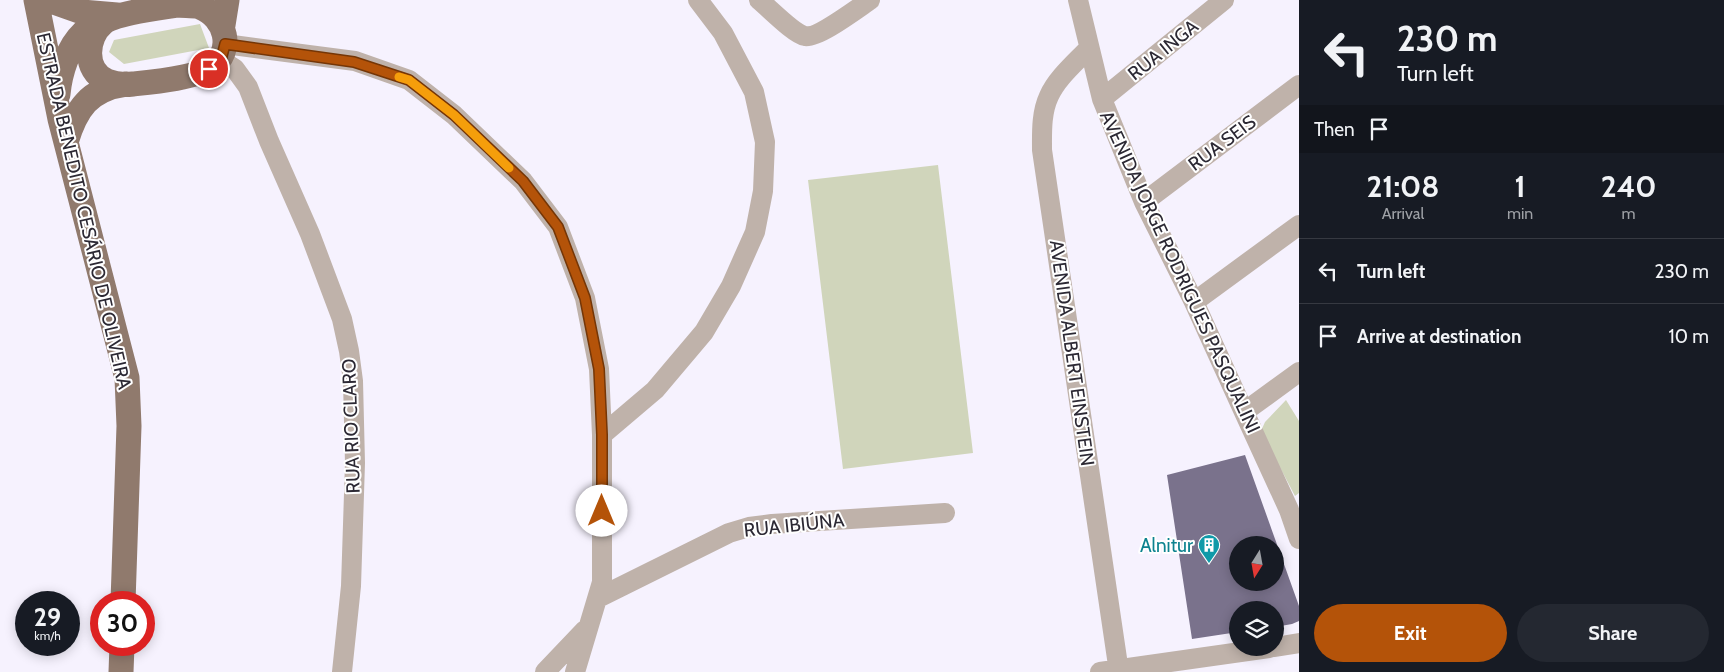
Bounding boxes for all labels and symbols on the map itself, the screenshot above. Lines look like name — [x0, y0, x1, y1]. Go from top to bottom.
street label: RUA INGA — [1123, 15, 1203, 85]
street label: ESTRADA BENEDITO CESÁRIO DE OLIVEIRA — [32, 30, 137, 392]
pin — [188, 48, 230, 90]
street label: AVENIDA JORGE RODRIGUES PASQUALINI — [1095, 107, 1265, 437]
street label: RUA SEIS — [1184, 110, 1260, 176]
street label: AVENIDA ALBERT EINSTEIN — [1045, 238, 1099, 468]
street label: RUA RIO CLARO — [337, 358, 365, 494]
position arrow — [575, 484, 627, 536]
street label: RUA IBIÚNA — [743, 507, 846, 542]
building icon: Alnitur — [1197, 533, 1221, 564]
place label: Alnitur — [1140, 534, 1193, 557]
north arrow — [1229, 536, 1284, 591]
speed limit sign: 30 — [90, 591, 155, 656]

